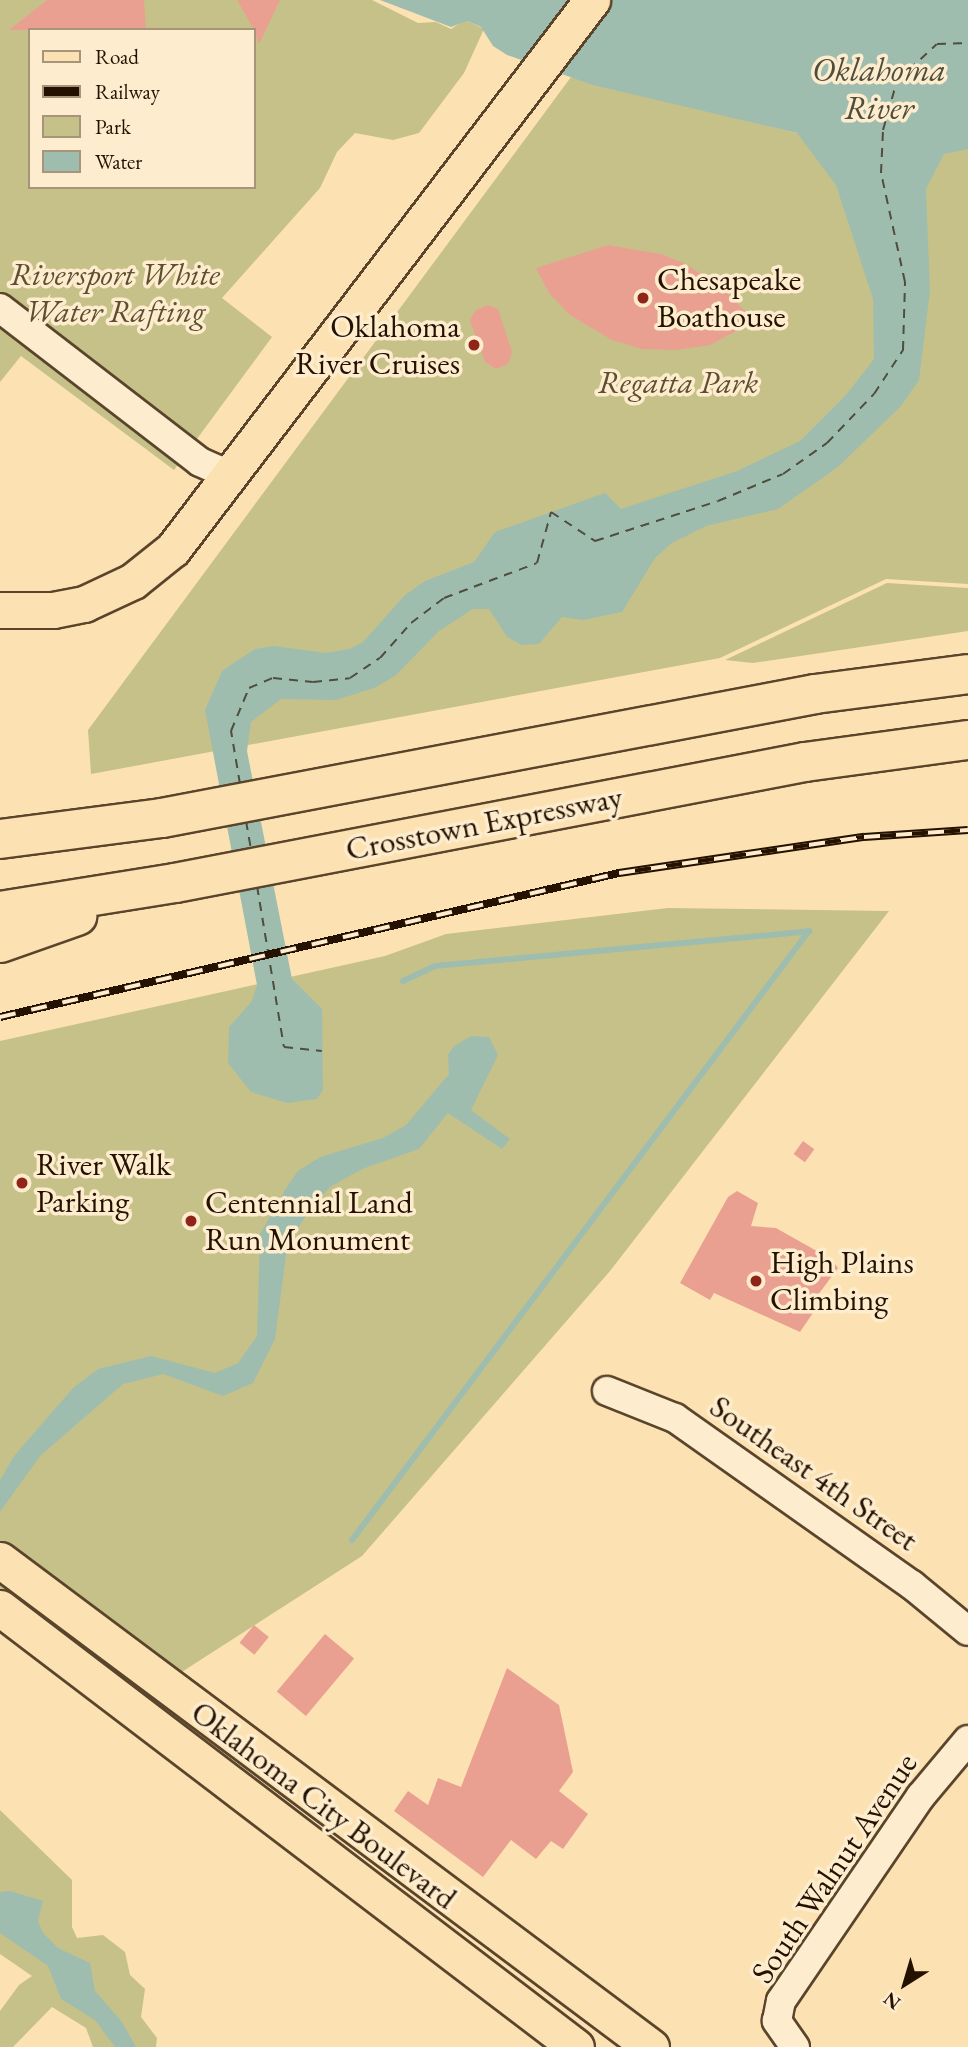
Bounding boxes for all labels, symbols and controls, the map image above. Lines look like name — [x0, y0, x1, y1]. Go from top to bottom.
legend — [28, 28, 256, 189]
text: Road — [95, 43, 139, 70]
water label: Oklahoma River — [812, 50, 946, 128]
text: Railway — [95, 78, 160, 105]
text: Park — [95, 113, 131, 140]
text: Water — [95, 148, 142, 175]
park label: Riversport White Water Rafting — [10, 256, 220, 331]
place label: Chesapeake Boathouse — [657, 261, 801, 336]
marker: Chesapeake Boathouse — [635, 290, 651, 306]
place label: Oklahoma River Cruises — [295, 308, 460, 383]
marker: Oklahoma River Cruises — [466, 337, 482, 353]
park label: Regatta Park — [598, 363, 758, 401]
street label: Crosstown Expressway — [343, 777, 625, 869]
place label: River Walk Parking — [36, 1146, 171, 1221]
marker: River Walk Parking — [14, 1175, 30, 1191]
place label: Centennial Land Run Monument — [205, 1184, 413, 1259]
marker: Centennial Land Run Monument — [183, 1213, 199, 1229]
place label: High Plains Climbing — [770, 1244, 914, 1319]
marker: High Plains Climbing — [748, 1273, 764, 1289]
street label: Southeast 4th Street — [703, 1387, 925, 1559]
street label: Oklahoma City Boulevard — [184, 1693, 464, 1917]
street label: South Walnut Avenue — [743, 1746, 925, 1990]
north arrow — [870, 1949, 940, 2019]
text: N — [878, 1987, 906, 2016]

